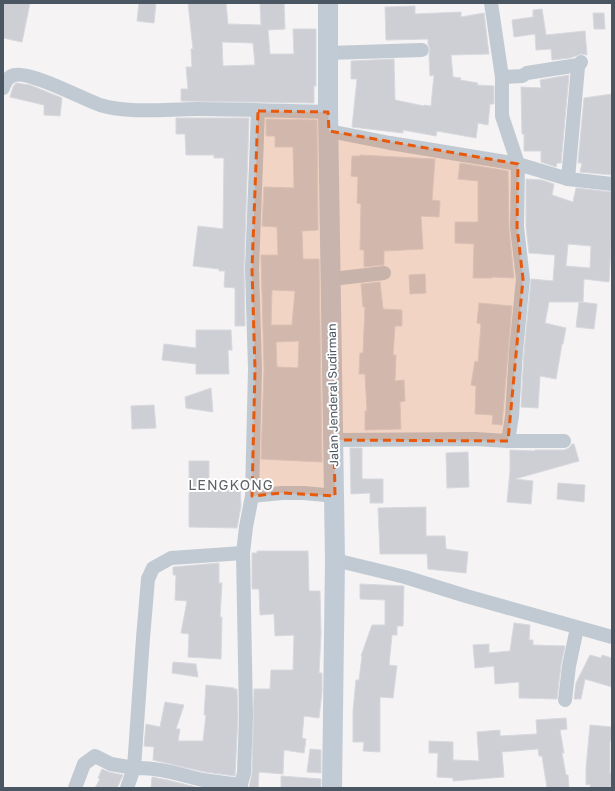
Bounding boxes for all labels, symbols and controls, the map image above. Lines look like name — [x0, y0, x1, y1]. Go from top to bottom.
street label: Jalan Jenderal Sudirman — [324, 323, 341, 467]
district label: LENGKONG — [188, 476, 274, 493]

